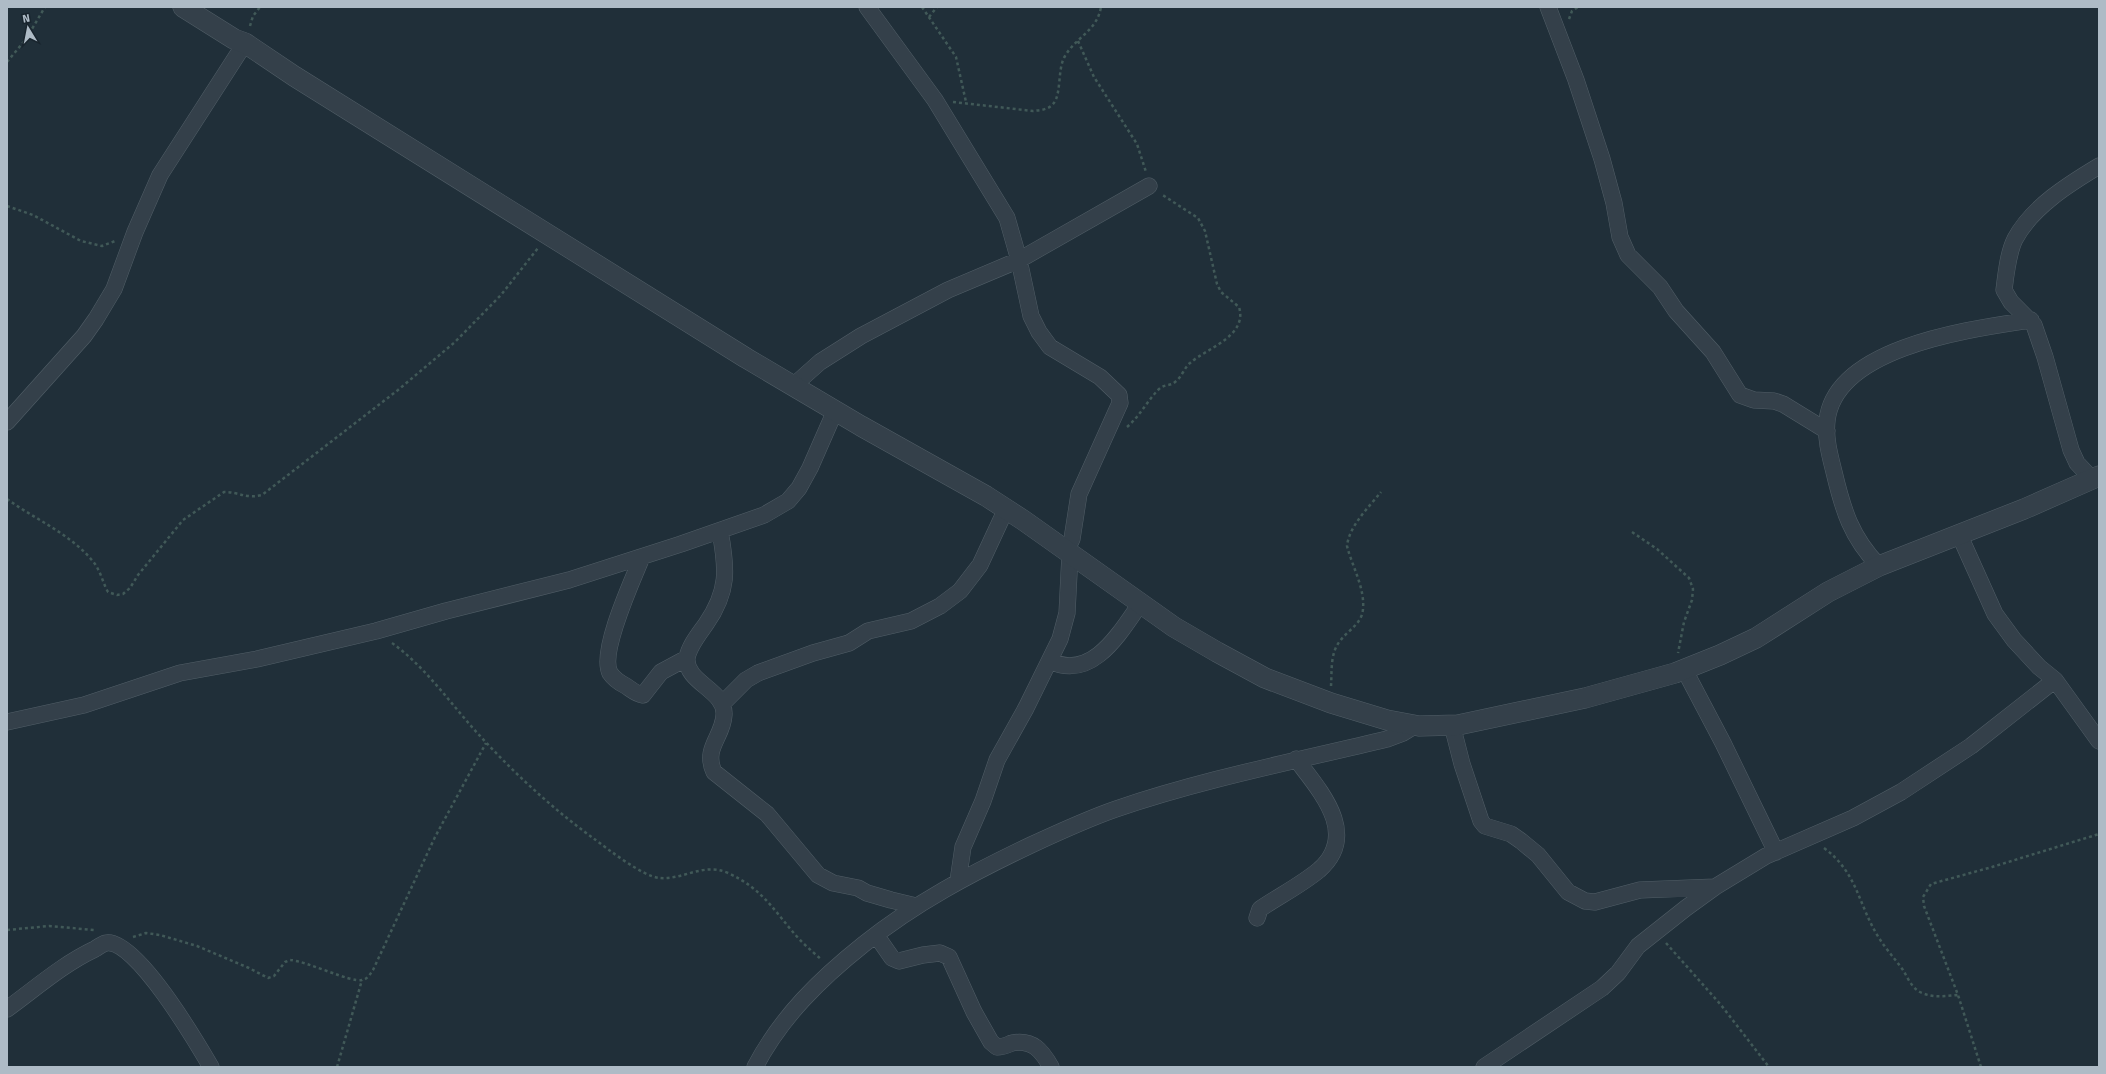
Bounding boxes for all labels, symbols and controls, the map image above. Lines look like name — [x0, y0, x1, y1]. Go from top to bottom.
north arrow — [8, 8, 48, 48]
text: N — [22, 12, 31, 26]

